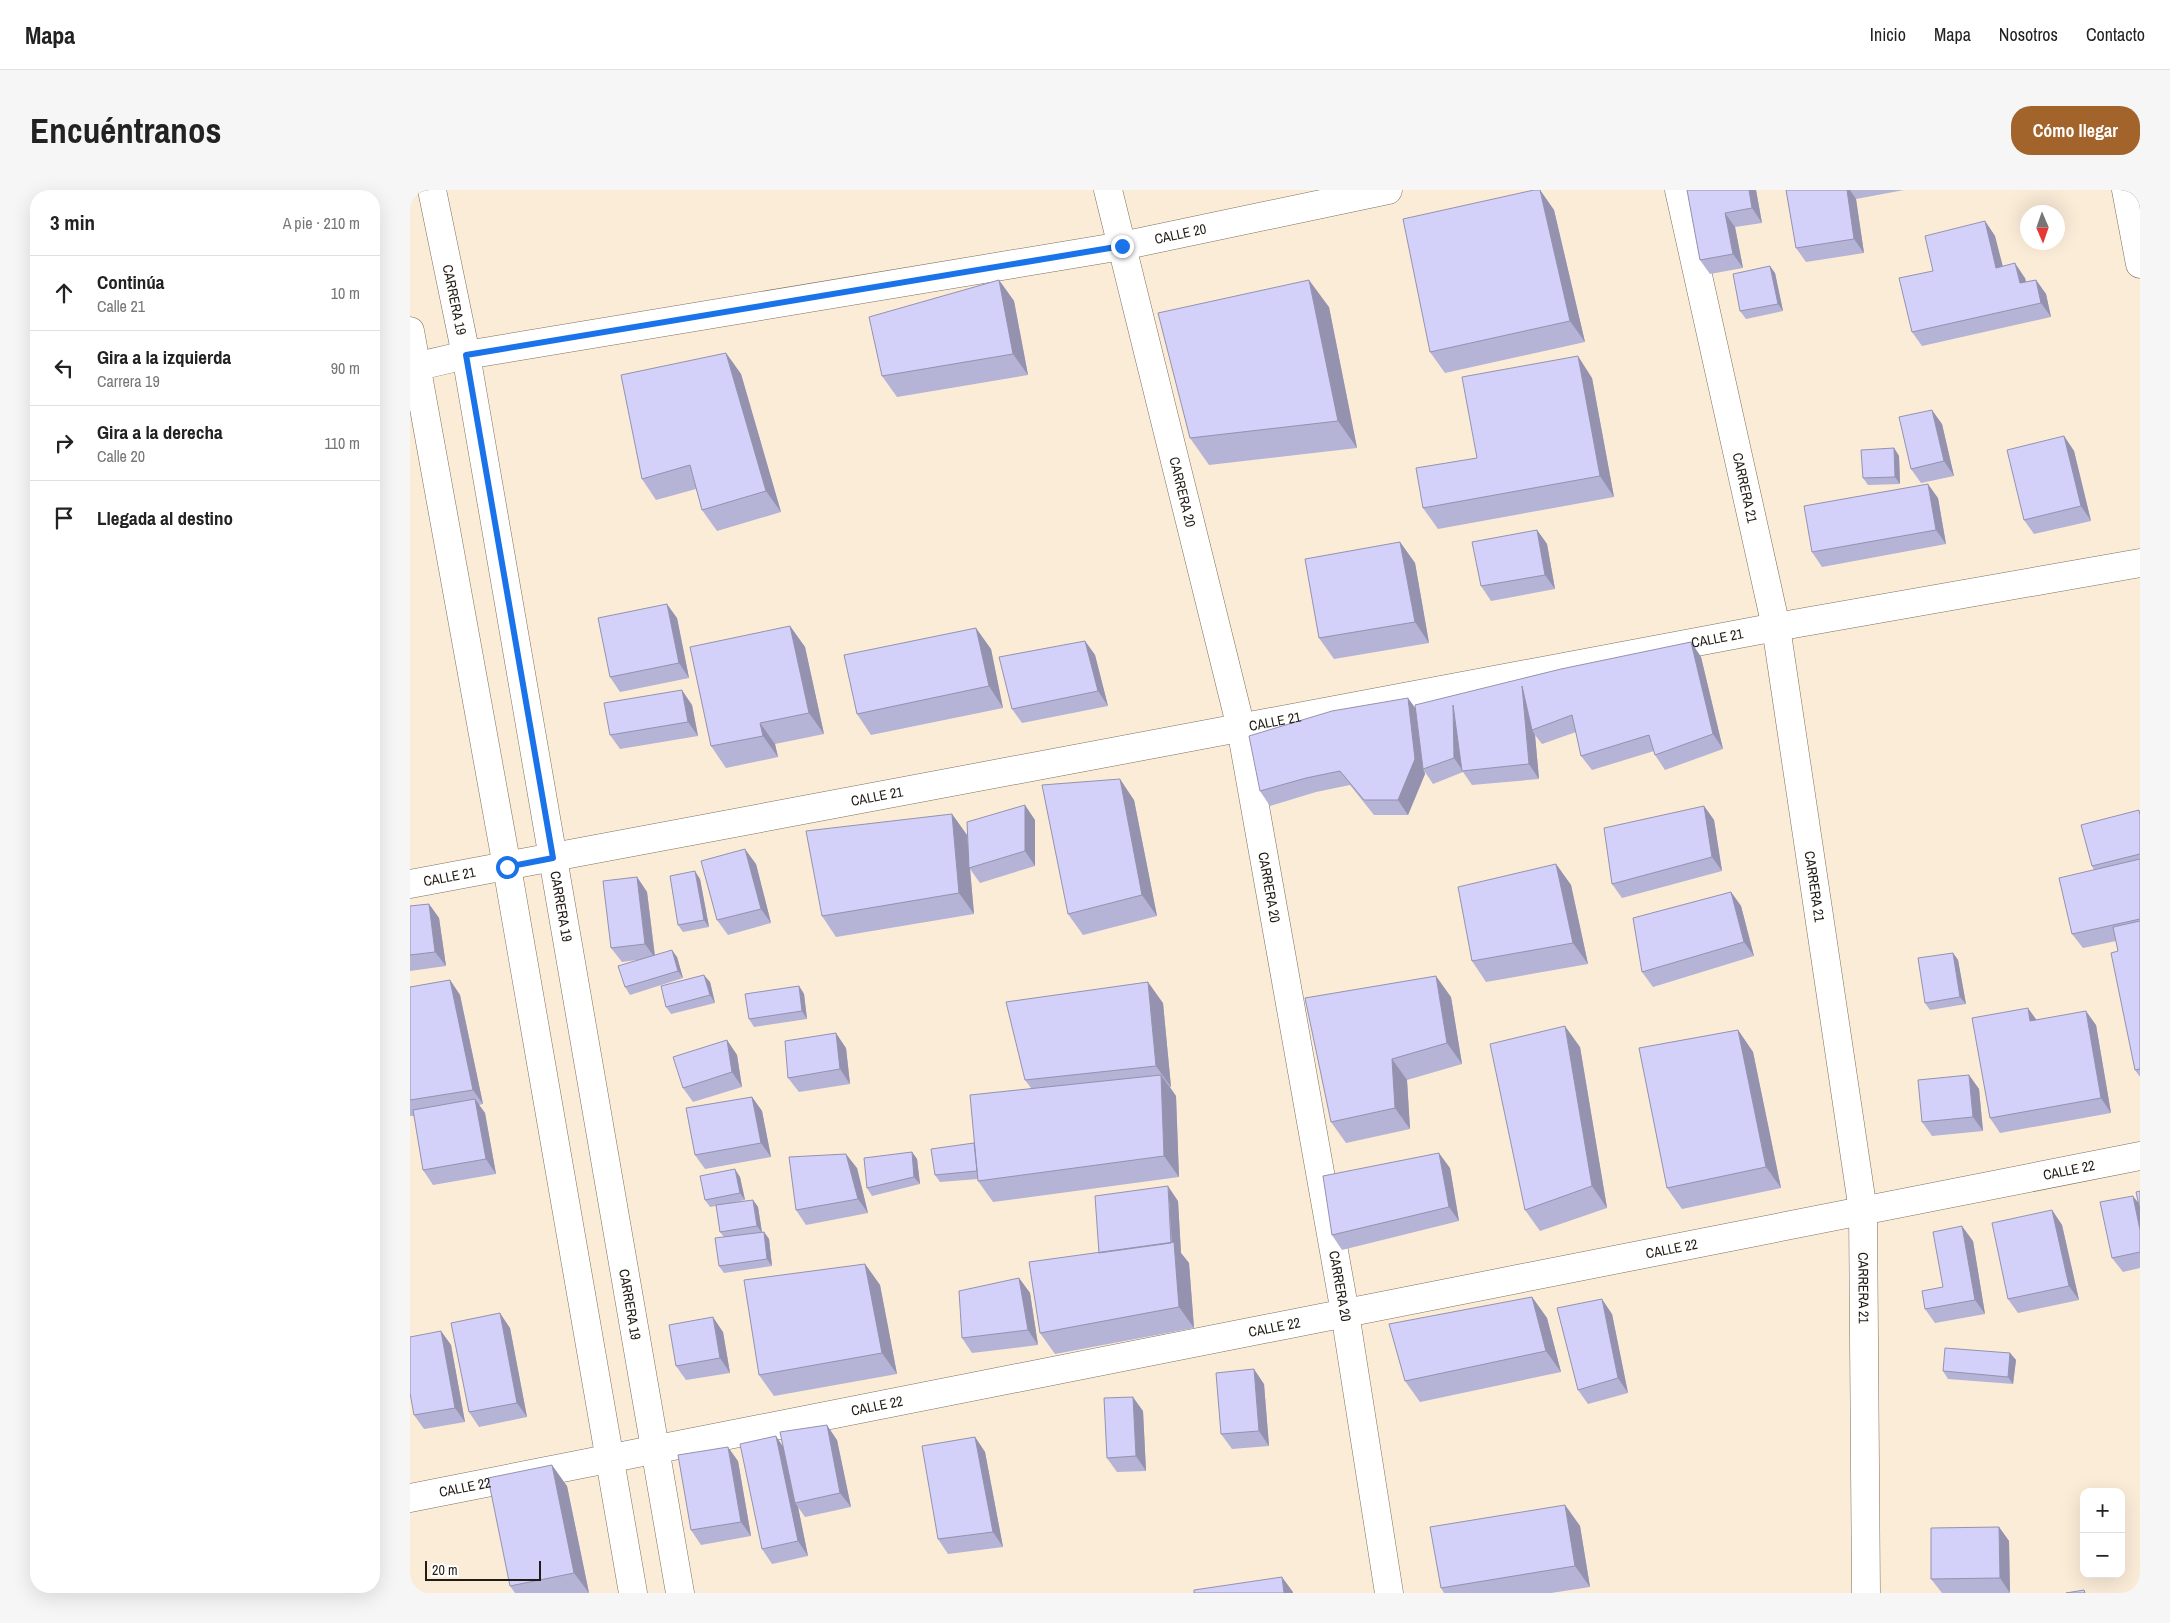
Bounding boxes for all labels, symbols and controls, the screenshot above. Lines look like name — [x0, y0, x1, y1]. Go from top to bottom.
text: Mapa — [25, 19, 75, 51]
text: Inicio — [1870, 22, 1906, 47]
text: Mapa — [1934, 22, 1971, 47]
text: Nosotros — [1999, 22, 2058, 47]
text: Contacto — [2086, 22, 2145, 47]
button: Cómo llegar — [2011, 106, 2140, 155]
text: Encuéntranos — [30, 107, 221, 154]
north arrow — [2020, 205, 2065, 250]
text: 3 min — [50, 208, 95, 237]
text: A pie · 210 m — [283, 212, 360, 234]
street label: CALLE 20 — [1153, 220, 1208, 248]
route end — [1111, 235, 1134, 258]
street label: CARRERA 19 — [439, 263, 471, 337]
text: Continúa — [97, 269, 165, 295]
icon: ahead — [50, 279, 78, 307]
text: 10 m — [331, 282, 360, 304]
text: Calle 21 — [97, 295, 145, 317]
text: Gira a la izquierda — [97, 344, 231, 370]
icon: left — [50, 354, 78, 382]
text: 90 m — [331, 357, 360, 379]
text: Carrera 19 — [97, 370, 160, 392]
text: Gira a la derecha — [97, 419, 223, 445]
icon: right — [50, 429, 78, 457]
text: 110 m — [324, 432, 360, 454]
text: Calle 20 — [97, 445, 145, 467]
street label: CARRERA 21 — [1729, 451, 1762, 525]
street label: CARRERA 20 — [1165, 455, 1200, 529]
icon: arrive — [50, 504, 78, 532]
text: Llegada al destino — [97, 505, 233, 531]
street label: CALLE 21 — [1690, 624, 1745, 652]
street label: CALLE 21 — [1247, 707, 1303, 735]
street label: CALLE 21 — [849, 782, 905, 810]
street label: CARRERA 21 — [1800, 850, 1829, 924]
street label: CARRERA 20 — [1254, 851, 1284, 924]
route start — [496, 856, 519, 879]
street label: CALLE 21 — [422, 863, 477, 890]
street label: CARRERA 19 — [546, 870, 576, 943]
street label: CALLE 22 — [2041, 1156, 2096, 1184]
street label: CALLE 22 — [1644, 1235, 1699, 1263]
street label: CARRERA 20 — [1325, 1249, 1355, 1323]
street label: CARRERA 21 — [1854, 1252, 1873, 1324]
street label: CARRERA 19 — [615, 1268, 645, 1341]
street label: CALLE 22 — [1247, 1313, 1302, 1341]
street label: CALLE 22 — [850, 1392, 904, 1420]
street label: CALLE 22 — [437, 1473, 492, 1501]
map controls — [2080, 1488, 2125, 1578]
button: + — [2080, 1488, 2125, 1533]
button: − — [2080, 1533, 2125, 1578]
scale bar — [425, 1558, 541, 1581]
text: 20 m — [432, 1561, 458, 1579]

